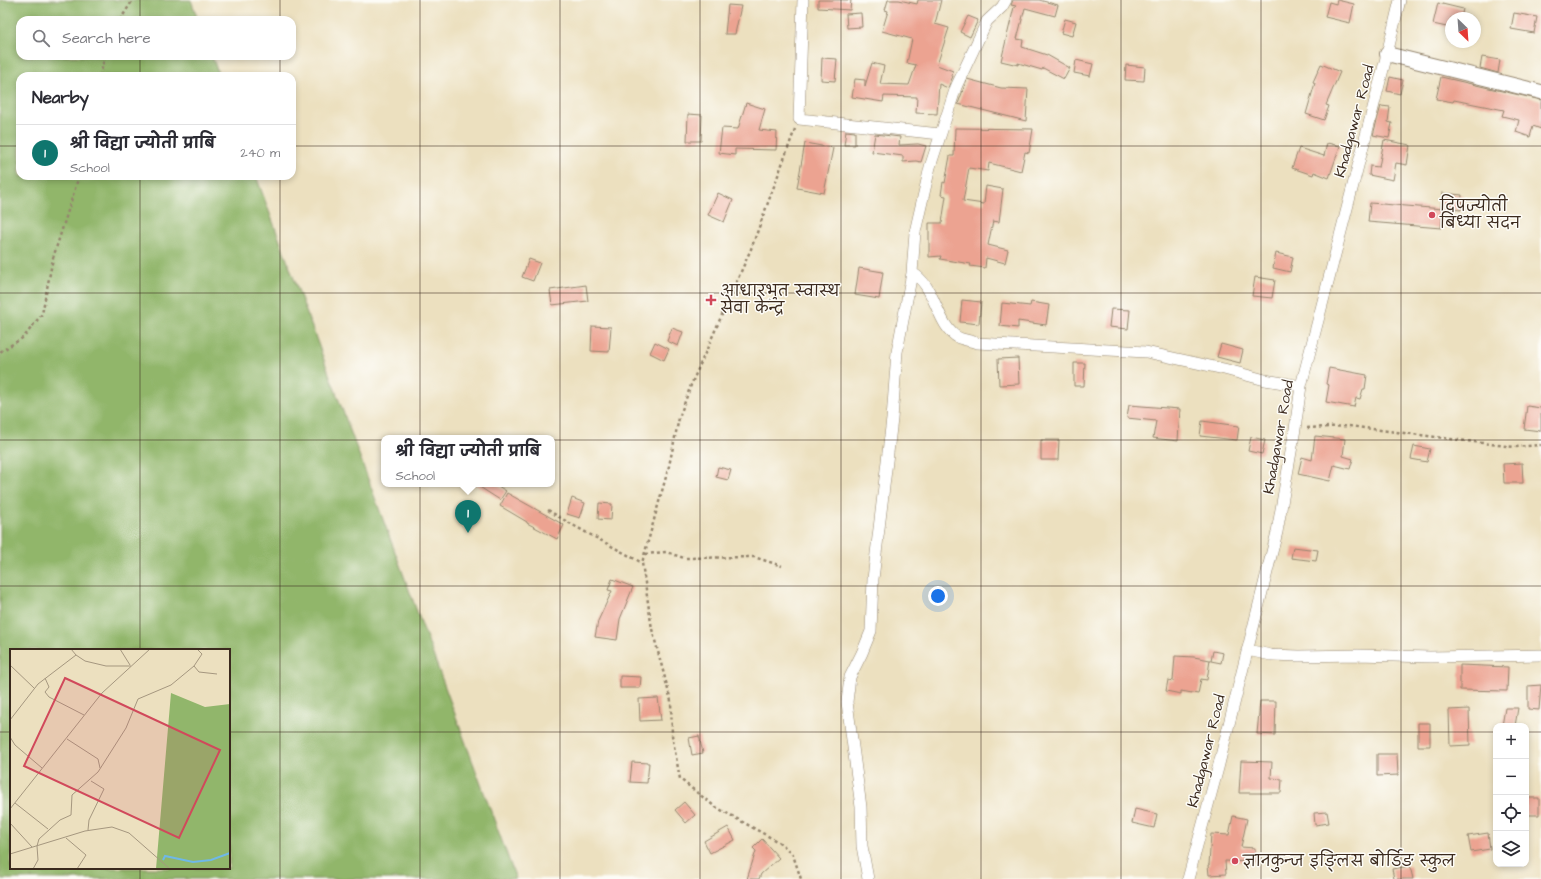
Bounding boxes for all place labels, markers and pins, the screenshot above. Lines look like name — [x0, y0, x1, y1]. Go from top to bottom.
place label: दिपज्योती बिध्या सदन — [1439, 194, 1522, 234]
marker: दिपज्योती बिध्या सदन — [1427, 210, 1437, 220]
place label: आधारभुत स्वास्थ सेवा केन्द्र — [720, 281, 841, 319]
marker: आधारभुत स्वास्थ सेवा केन्द्र — [705, 294, 717, 306]
pin: 1 — [455, 500, 481, 533]
place label: ज्ञानकुन्ज इङ्लिस बोर्डिङ स्कुल — [1242, 849, 1456, 873]
marker: ज्ञानकुन्ज इङ्लिस बोर्डिङ स्कुल — [1230, 856, 1240, 866]

